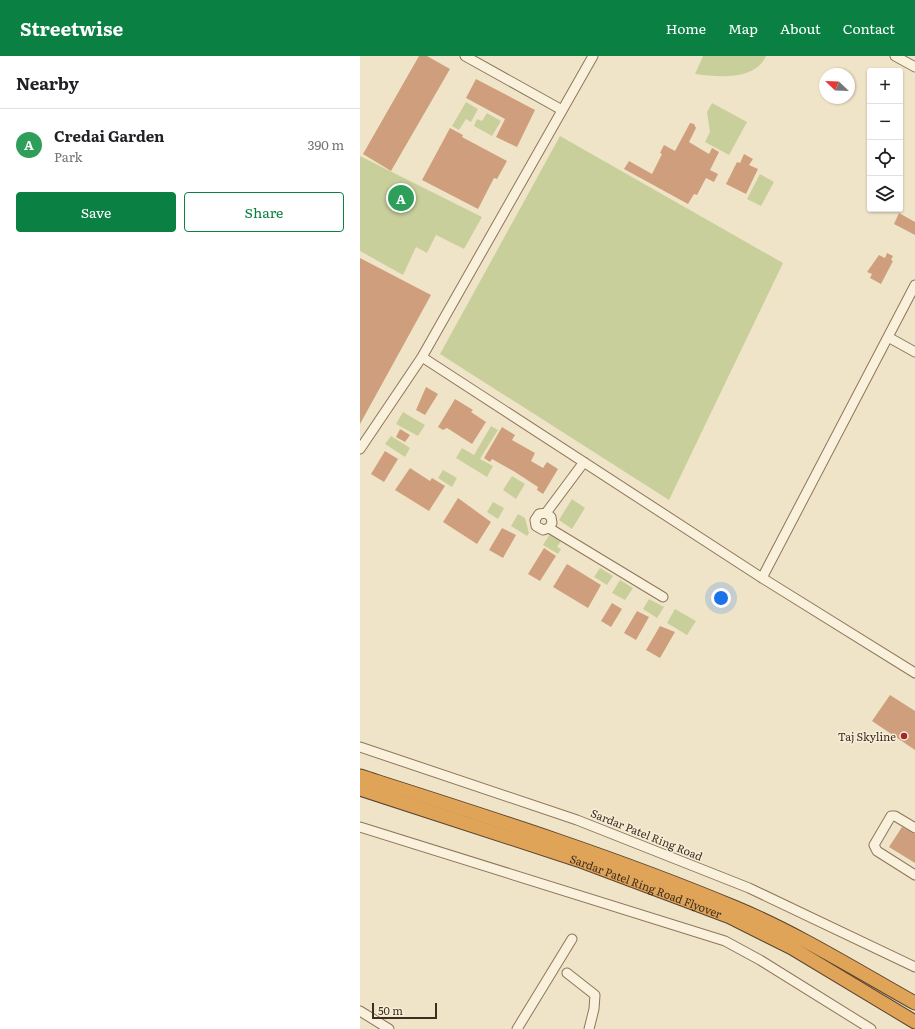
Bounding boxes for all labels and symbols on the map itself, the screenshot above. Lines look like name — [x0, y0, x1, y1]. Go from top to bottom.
north arrow — [819, 68, 855, 104]
pin: A — [388, 183, 414, 213]
your location — [711, 588, 731, 608]
place label: Taj Skyline — [838, 728, 896, 744]
marker: Taj Skyline — [899, 731, 909, 741]
street label: Sardar Patel Ring Road — [589, 804, 706, 864]
street label: Sardar Patel Ring Road Flyover — [568, 850, 725, 922]
scale bar — [372, 1001, 437, 1020]

